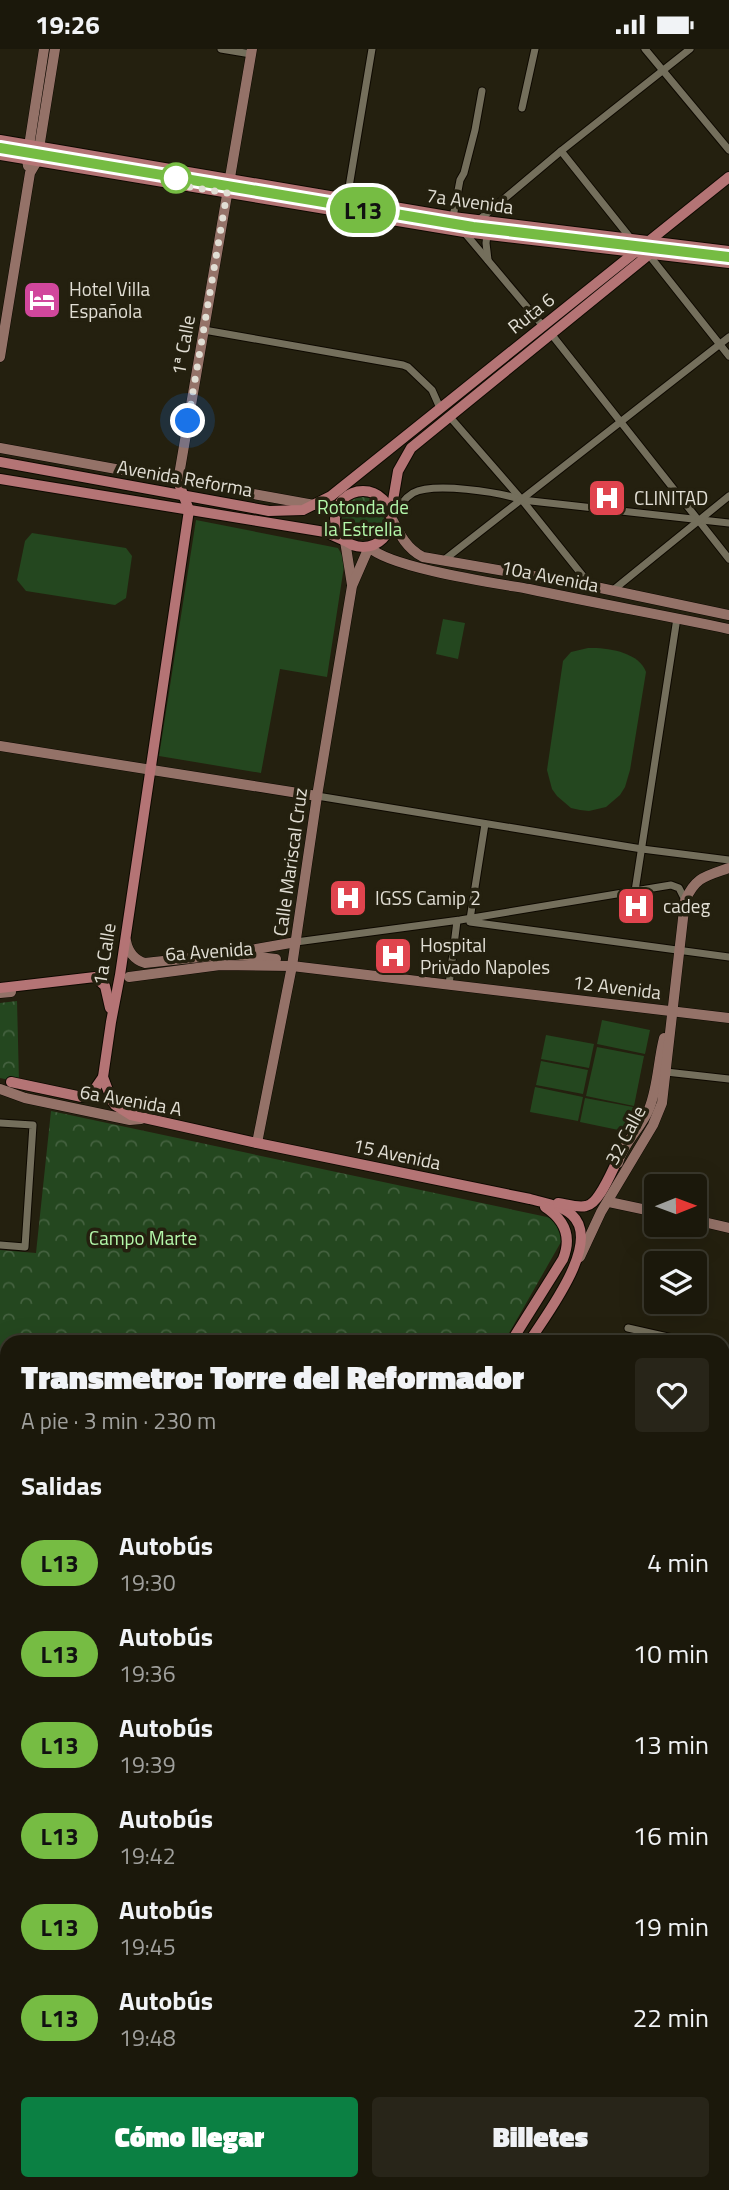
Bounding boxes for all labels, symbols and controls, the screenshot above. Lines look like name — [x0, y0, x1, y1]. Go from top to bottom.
text: 19:26 — [35, 5, 100, 44]
unlabelled marker — [161, 163, 191, 193]
street label: 7a Avenida — [425, 180, 516, 221]
line badge: L13 — [323, 187, 403, 233]
text: L13 — [344, 192, 382, 228]
place label: Hotel Villa Española — [69, 274, 151, 325]
hotel icon: Hotel Villa Española — [21, 279, 63, 321]
street label: Ruta 6 — [501, 285, 560, 340]
street label: 1ª Calle — [163, 313, 202, 377]
your location — [170, 403, 205, 438]
street label: Avenida Reforma — [115, 451, 255, 504]
hospital icon: CLINITAD — [586, 477, 628, 519]
place label: CLINITAD — [634, 483, 708, 512]
park label: Rotonda de la Estrella — [317, 492, 409, 543]
street label: 10a Avenida — [499, 552, 602, 599]
street label: Calle Mariscal Cruz — [265, 786, 314, 938]
hospital icon: IGSS Camip 2 — [327, 877, 369, 919]
place label: IGSS Camip 2 — [375, 883, 481, 912]
hospital icon: cadeg — [615, 885, 657, 927]
place label: cadeg — [663, 891, 710, 920]
street label: 1a Calle — [84, 921, 123, 987]
place label: Hospital Privado Napoles — [420, 930, 550, 981]
street label: 6a Avenida — [164, 933, 254, 968]
hospital icon: Hospital Privado Napoles — [372, 935, 414, 977]
street label: 12 Avenida — [571, 967, 663, 1006]
street label: 6a Avenida A — [78, 1076, 184, 1123]
street label: 32 Calle — [597, 1100, 652, 1170]
street label: 15 Avenida — [351, 1130, 444, 1177]
north arrow — [644, 1174, 707, 1237]
map controls — [644, 1174, 707, 1314]
park label: Campo Marte — [89, 1223, 197, 1252]
button: layers — [644, 1251, 707, 1314]
text: Transmetro: Torre del Reformador — [21, 1352, 524, 1402]
button: heart — [635, 1358, 709, 1432]
text: A pie · 3 min · 230 m — [21, 1403, 216, 1438]
text: Salidas — [21, 1466, 102, 1505]
text: Autobús — [119, 1526, 213, 1565]
text: 4 min — [647, 1543, 709, 1582]
text: L13 — [40, 1545, 79, 1581]
text: 19:30 — [119, 1565, 176, 1600]
text: Autobús — [119, 1617, 213, 1656]
text: 10 min — [633, 1634, 709, 1673]
text: L13 — [40, 1636, 79, 1672]
text: 19:36 — [119, 1656, 176, 1691]
text: Autobús — [119, 1708, 213, 1747]
text: 13 min — [633, 1725, 709, 1764]
text: L13 — [40, 1727, 79, 1763]
text: 19:39 — [119, 1747, 176, 1782]
text: Autobús — [119, 1799, 213, 1838]
text: 16 min — [633, 1816, 709, 1855]
text: L13 — [40, 1818, 79, 1854]
text: 19:42 — [119, 1838, 176, 1873]
text: Autobús — [119, 1890, 213, 1929]
text: 19 min — [633, 1907, 709, 1946]
text: L13 — [40, 1909, 79, 1945]
text: 19:45 — [119, 1929, 176, 1964]
text: Autobús — [119, 1981, 213, 2020]
text: 22 min — [633, 1998, 709, 2037]
text: L13 — [40, 2000, 79, 2036]
text: 19:48 — [119, 2020, 176, 2055]
button: Cómo llegar — [21, 2097, 358, 2177]
button: Billetes — [372, 2097, 709, 2177]

